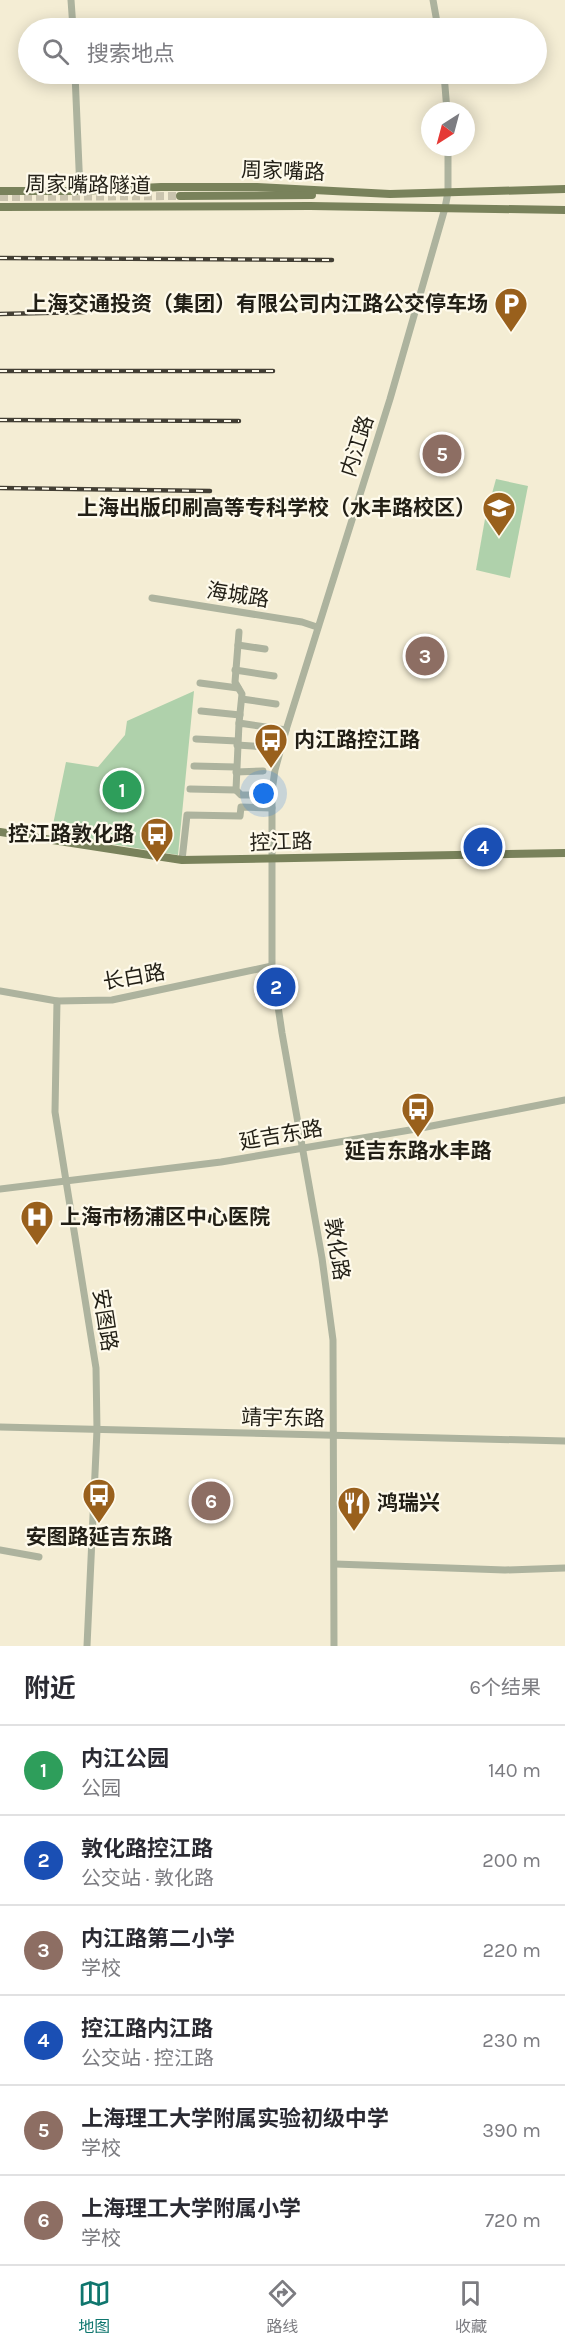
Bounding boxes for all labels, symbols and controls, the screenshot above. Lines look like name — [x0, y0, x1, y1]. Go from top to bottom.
search box — [18, 18, 547, 84]
icon: search — [39, 35, 72, 68]
text: 搜索地点 — [87, 41, 175, 67]
north arrow — [421, 102, 475, 156]
street label: 周家嘴路 — [241, 158, 325, 184]
street label: 周家嘴路隧道 — [25, 172, 151, 198]
parking icon: 上海交通投资（集团）有限公司内江路公交停车场 — [493, 286, 529, 333]
place label: 上海交通投资（集团）有限公司内江路公交停车场 — [26, 292, 488, 316]
street label: 内江路 — [336, 412, 378, 480]
pin: 5 — [422, 432, 462, 476]
school or university icon: 上海出版印刷高等专科学校（水丰路校区） — [481, 490, 517, 537]
place label: 上海出版印刷高等专科学校（水丰路校区） — [77, 496, 476, 520]
street label: 海城路 — [205, 578, 271, 612]
pin: 3 — [406, 634, 444, 678]
bus stop icon: 内江路控江路 — [253, 722, 289, 769]
place label: 内江路控江路 — [294, 728, 420, 752]
pin: 1 — [102, 768, 142, 812]
your location — [249, 779, 278, 808]
bus stop icon: 控江路敦化路 — [139, 816, 175, 863]
place label: 控江路敦化路 — [8, 822, 134, 846]
pin: 4 — [464, 824, 502, 870]
street label: 控江路 — [249, 829, 313, 855]
street label: 长白路 — [101, 960, 167, 994]
pin: 2 — [256, 964, 296, 1010]
bus stop icon: 延吉东路水丰路 — [400, 1091, 436, 1138]
street label: 延吉东路 — [238, 1116, 324, 1154]
place label: 延吉东路水丰路 — [345, 1139, 492, 1163]
hospital icon: 上海市杨浦区中心医院 — [19, 1199, 55, 1246]
place label: 上海市杨浦区中心医院 — [60, 1205, 270, 1229]
street label: 敦化路 — [320, 1216, 354, 1282]
street label: 安图路 — [88, 1287, 122, 1353]
street label: 靖宇东路 — [241, 1405, 325, 1431]
bus stop icon: 安图路延吉东路 — [81, 1477, 117, 1524]
pin: 6 — [192, 1478, 230, 1524]
restaurant icon: 鸿瑞兴 — [336, 1485, 372, 1532]
place label: 鸿瑞兴 — [377, 1491, 440, 1515]
place label: 安图路延吉东路 — [26, 1525, 173, 1549]
text: 附近 — [24, 1673, 76, 1704]
text: 6个结果 — [470, 1676, 541, 1699]
text: 内江公园 — [81, 1746, 169, 1772]
text: 1 — [40, 1759, 47, 1782]
text: 140 m — [488, 1759, 541, 1782]
text: 公园 — [81, 1777, 121, 1800]
text: 敦化路控江路 — [81, 1836, 213, 1862]
text: 2 — [37, 1849, 50, 1872]
text: 200 m — [482, 1849, 541, 1872]
text: 公交站 · 敦化路 — [81, 1867, 214, 1890]
text: 内江路第二小学 — [81, 1926, 235, 1952]
text: 3 — [37, 1939, 50, 1962]
text: 220 m — [482, 1939, 541, 1962]
text: 学校 — [81, 1957, 121, 1980]
text: 控江路内江路 — [81, 2016, 213, 2042]
text: 4 — [38, 2029, 49, 2052]
text: 230 m — [482, 2029, 541, 2052]
text: 公交站 · 控江路 — [81, 2047, 214, 2070]
text: 上海理工大学附属实验初级中学 — [81, 2106, 389, 2132]
text: 5 — [38, 2119, 49, 2142]
text: 390 m — [482, 2119, 541, 2142]
text: 学校 — [81, 2137, 121, 2160]
text: 上海理工大学附属小学 — [81, 2196, 301, 2222]
text: 6 — [37, 2209, 50, 2232]
text: 720 m — [485, 2209, 541, 2232]
text: 学校 — [81, 2227, 121, 2250]
tab: 地图 — [78, 2277, 111, 2337]
tab: 路线 — [266, 2277, 299, 2337]
tab: 收藏 — [454, 2277, 487, 2337]

